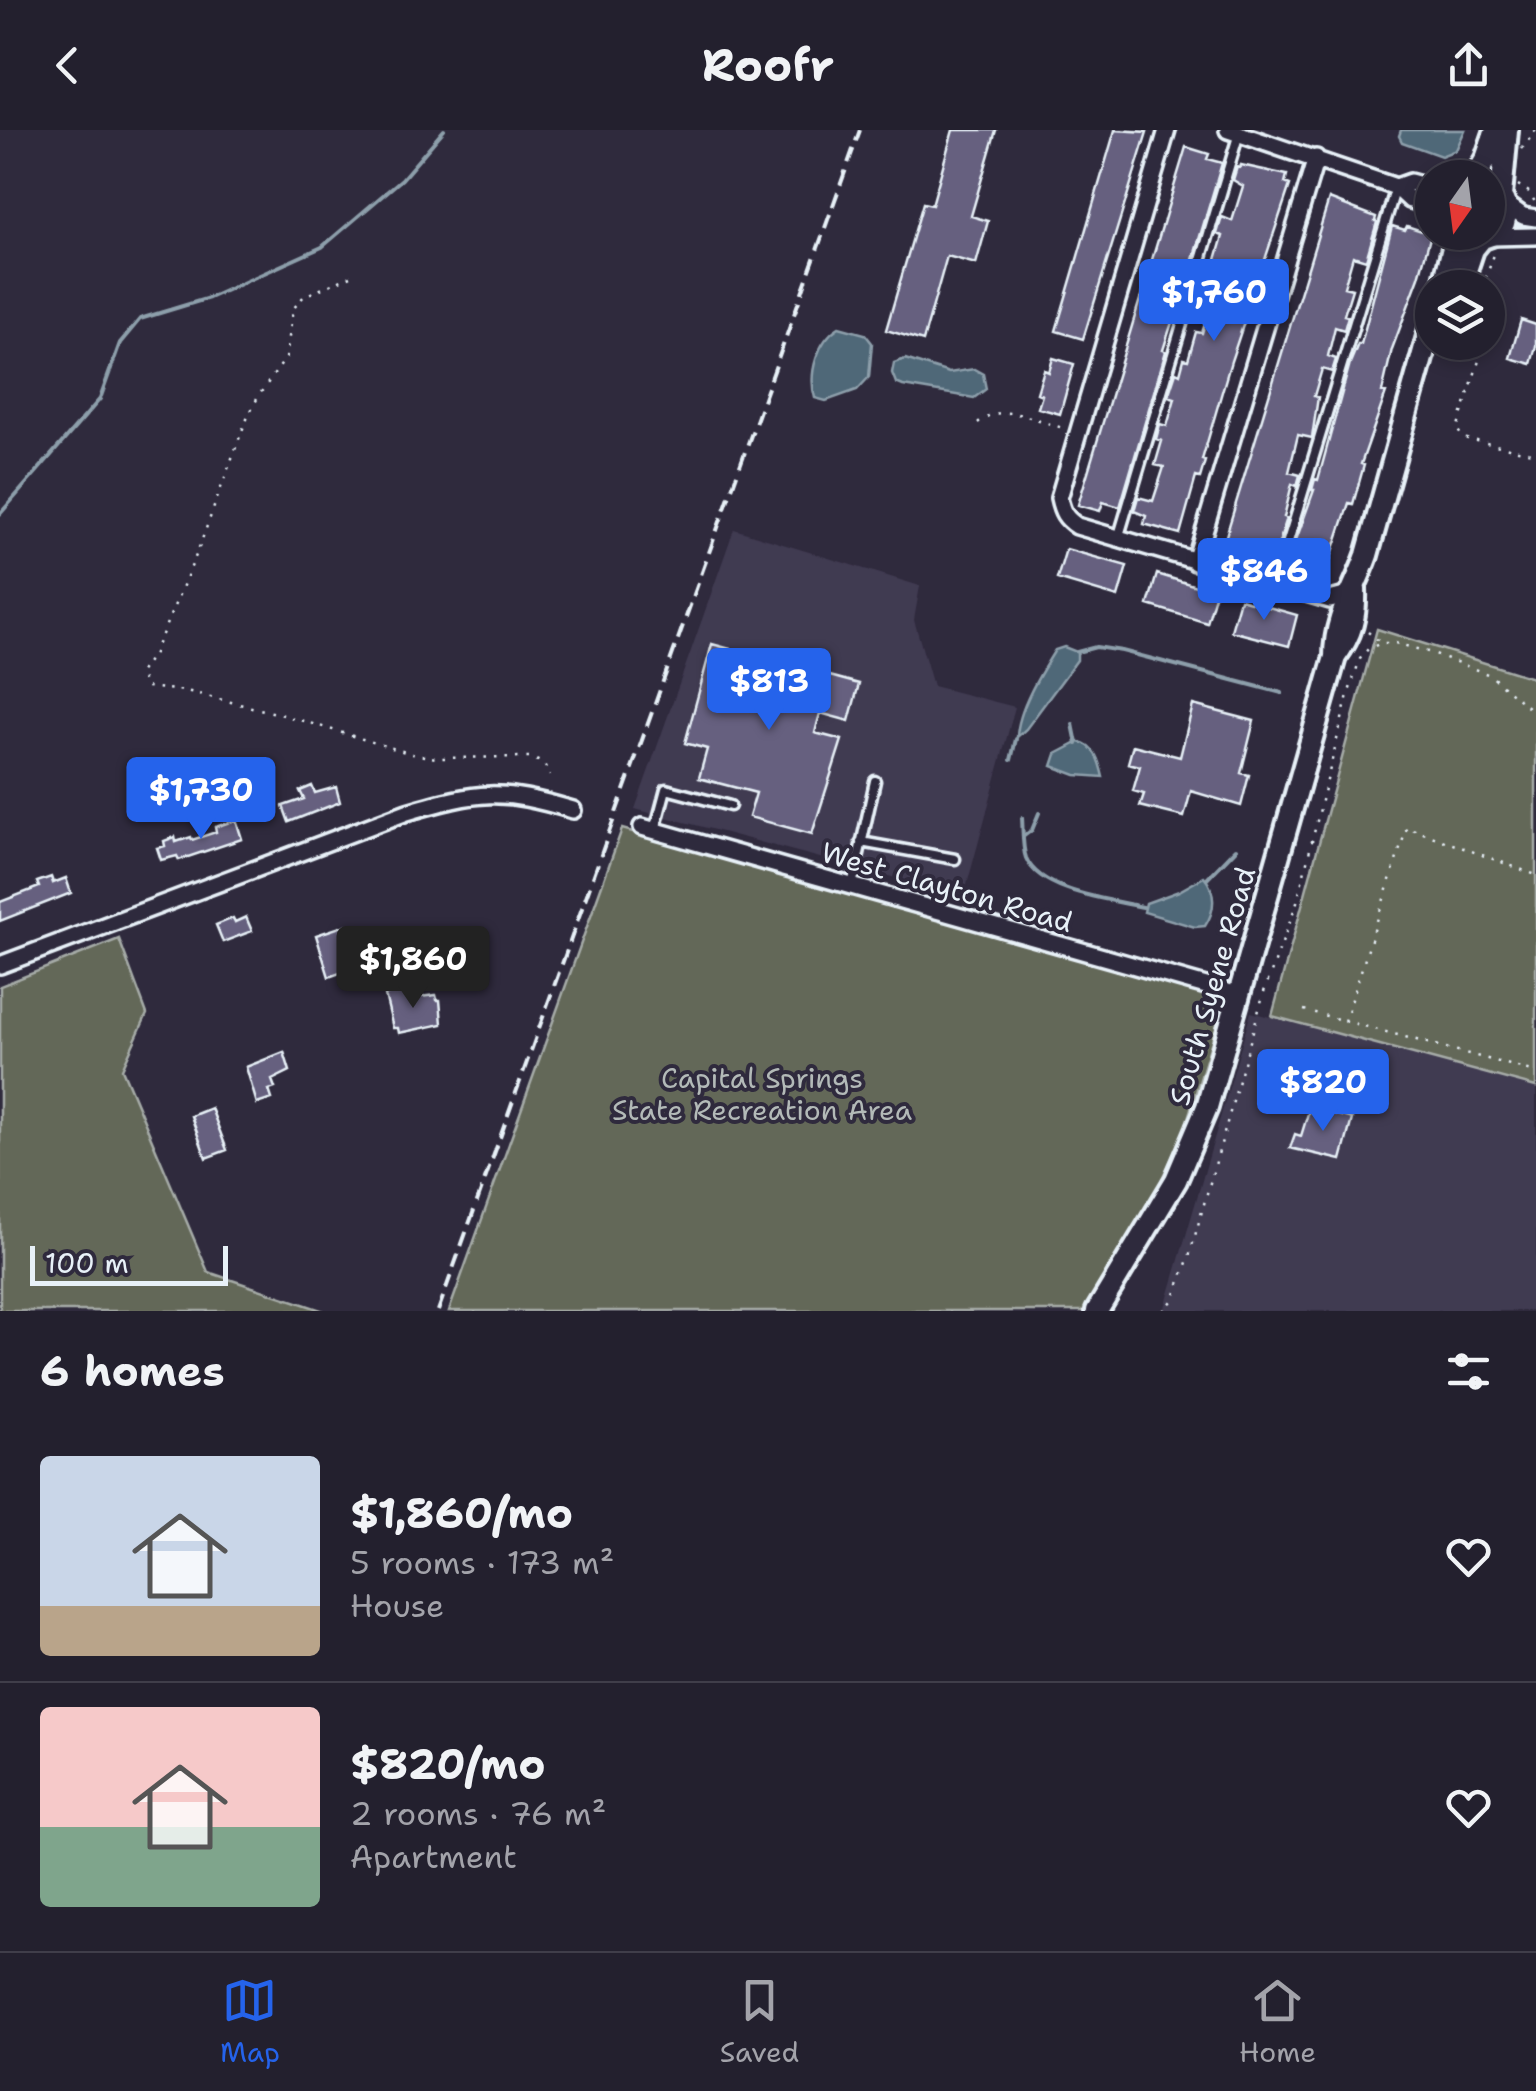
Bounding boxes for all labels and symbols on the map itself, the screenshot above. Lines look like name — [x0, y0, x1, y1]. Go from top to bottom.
north arrow — [1415, 160, 1505, 250]
pin: $1,760 — [1133, 259, 1295, 344]
pin: $846 — [1205, 538, 1323, 623]
pin: $813 — [710, 648, 828, 733]
pin: $1,730 — [120, 757, 282, 842]
street label: West Clayton Road — [817, 833, 1077, 941]
street label: South Syene Road — [1160, 862, 1264, 1110]
pin: $1,860 — [332, 926, 494, 1011]
pin: $820 — [1264, 1049, 1382, 1134]
park label: Capital Springs State Recreation Area — [612, 1059, 912, 1129]
scale bar — [30, 1241, 228, 1286]

